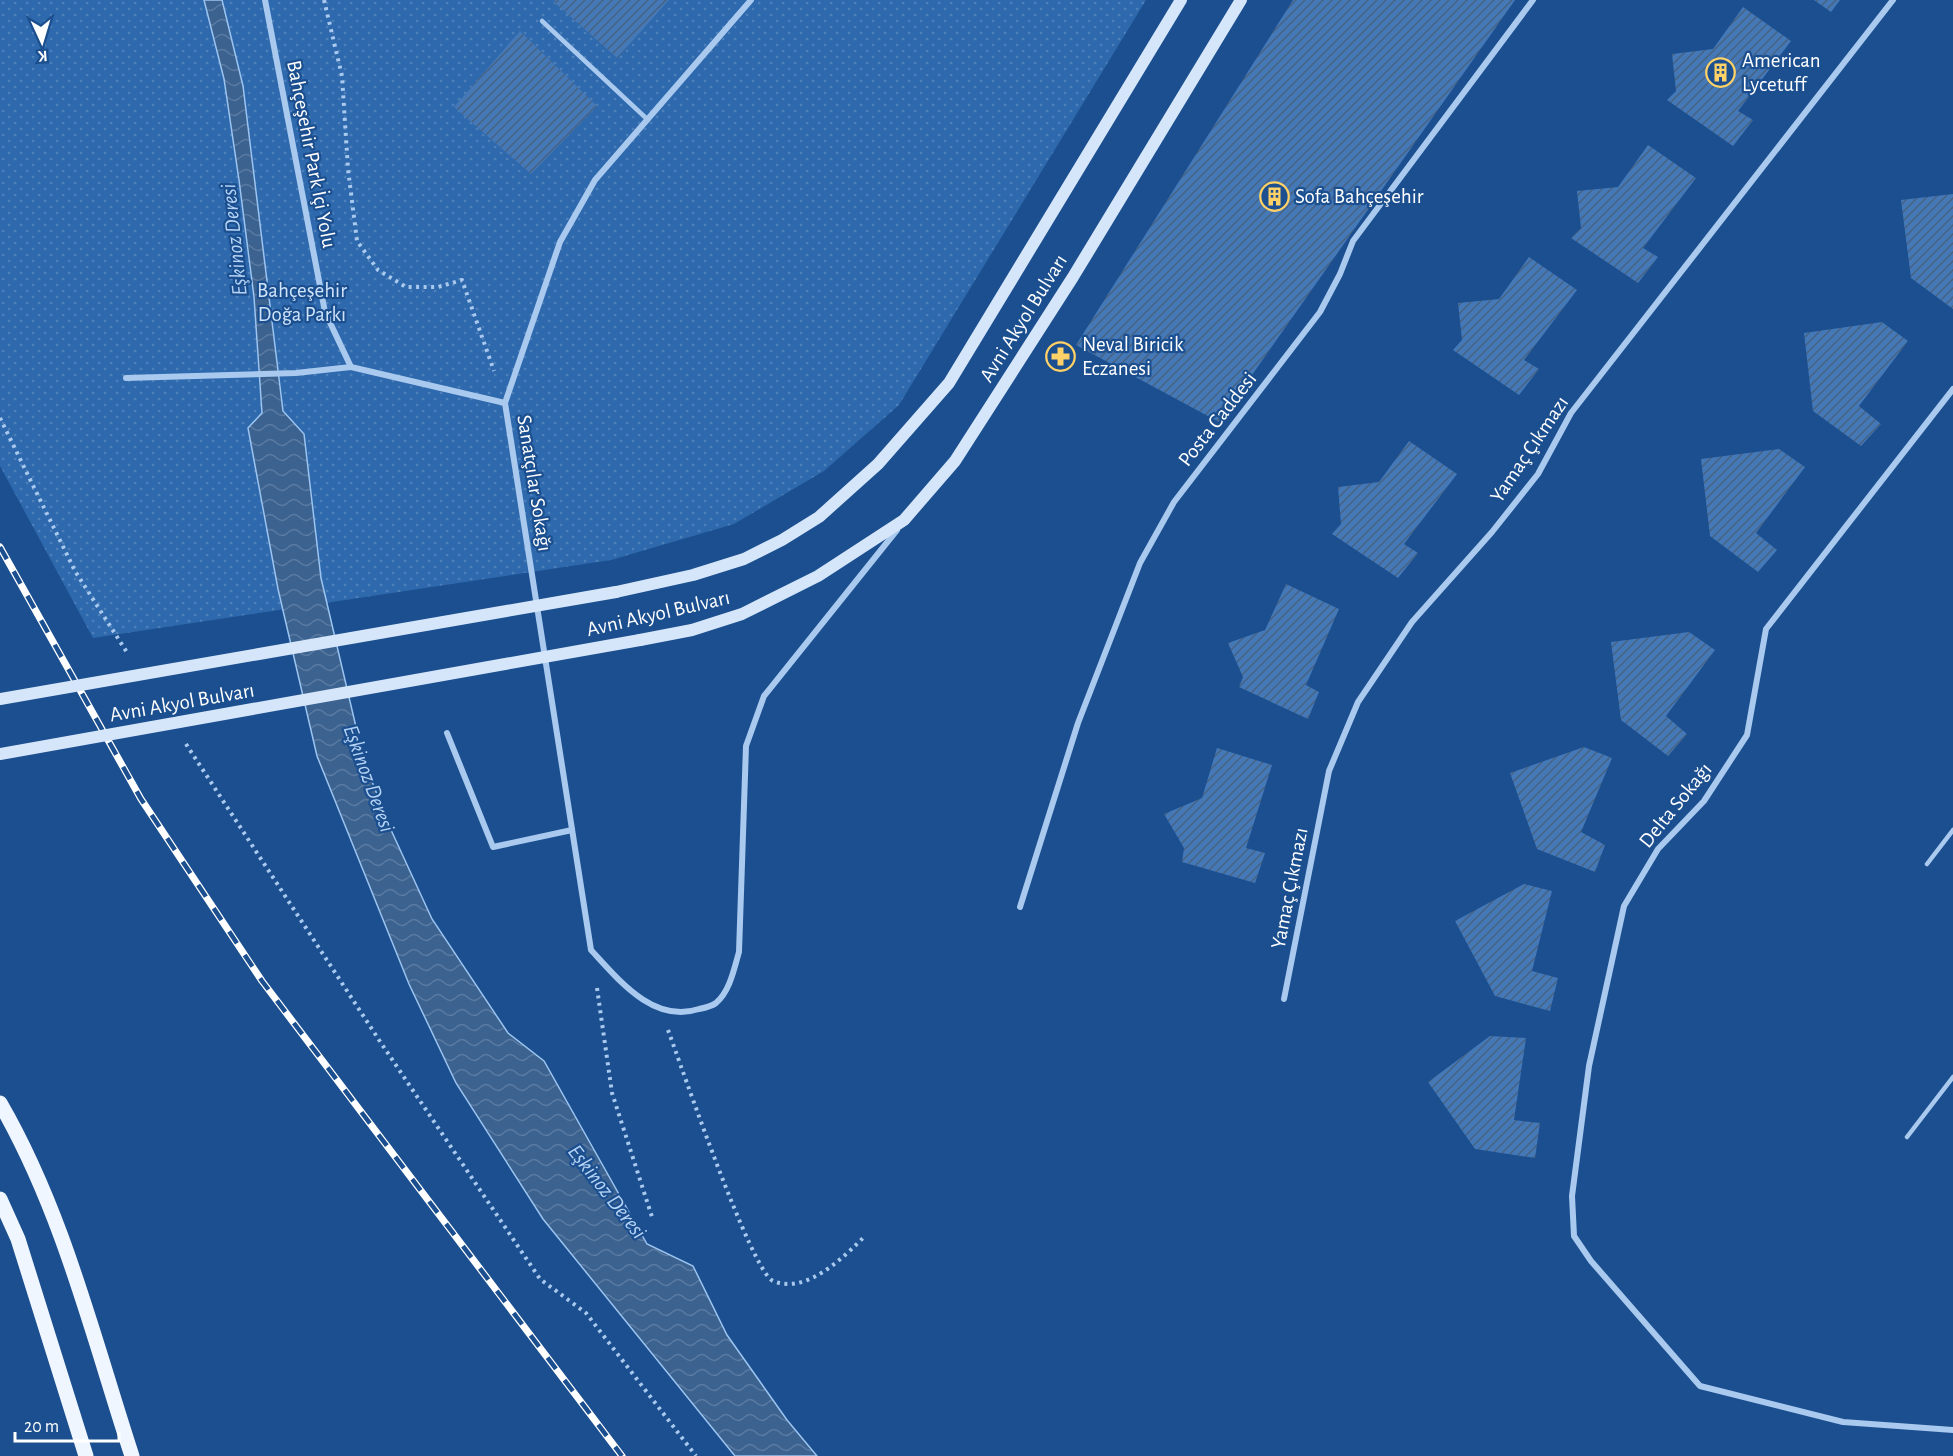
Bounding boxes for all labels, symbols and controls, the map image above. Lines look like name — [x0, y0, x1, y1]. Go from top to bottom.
north arrow — [12, 12, 72, 72]
text: K — [37, 48, 48, 64]
place label: American Lycetuff — [1742, 50, 1820, 95]
building icon: American Lycetuff — [1705, 56, 1737, 88]
street label: Bahçeşehir Park İçi Yolu — [283, 58, 341, 250]
building icon: Sofa Bahçeşehir — [1258, 180, 1290, 212]
water label: Eşkinoz Deresi — [217, 183, 251, 297]
place label: Sofa Bahçeşehir — [1295, 186, 1424, 207]
street label: Avni Akyol Bulvarı — [976, 251, 1071, 386]
park label: Bahçeşehir Doğa Parkı — [257, 280, 347, 325]
place label: Neval Biricik Eczanesi — [1082, 334, 1184, 379]
pharmacy icon: Neval Biricik Eczanesi — [1045, 340, 1077, 372]
street label: Posta Caddesi — [1174, 368, 1260, 470]
street label: Yamaç Çıkmazı — [1486, 392, 1573, 506]
street label: Sanatçılar Sokağı — [513, 413, 556, 553]
street label: Avni Akyol Bulvarı — [584, 587, 732, 640]
street label: Avni Akyol Bulvarı — [108, 679, 256, 726]
water label: Eşkinoz Deresi — [339, 722, 399, 835]
street label: Delta Sokağı — [1635, 759, 1716, 852]
street label: Yamaç Çıkmazı — [1267, 826, 1312, 951]
water label: Eşkinoz Deresi — [564, 1141, 651, 1243]
scale bar — [15, 1405, 118, 1443]
text: 20 m — [24, 1418, 59, 1436]

